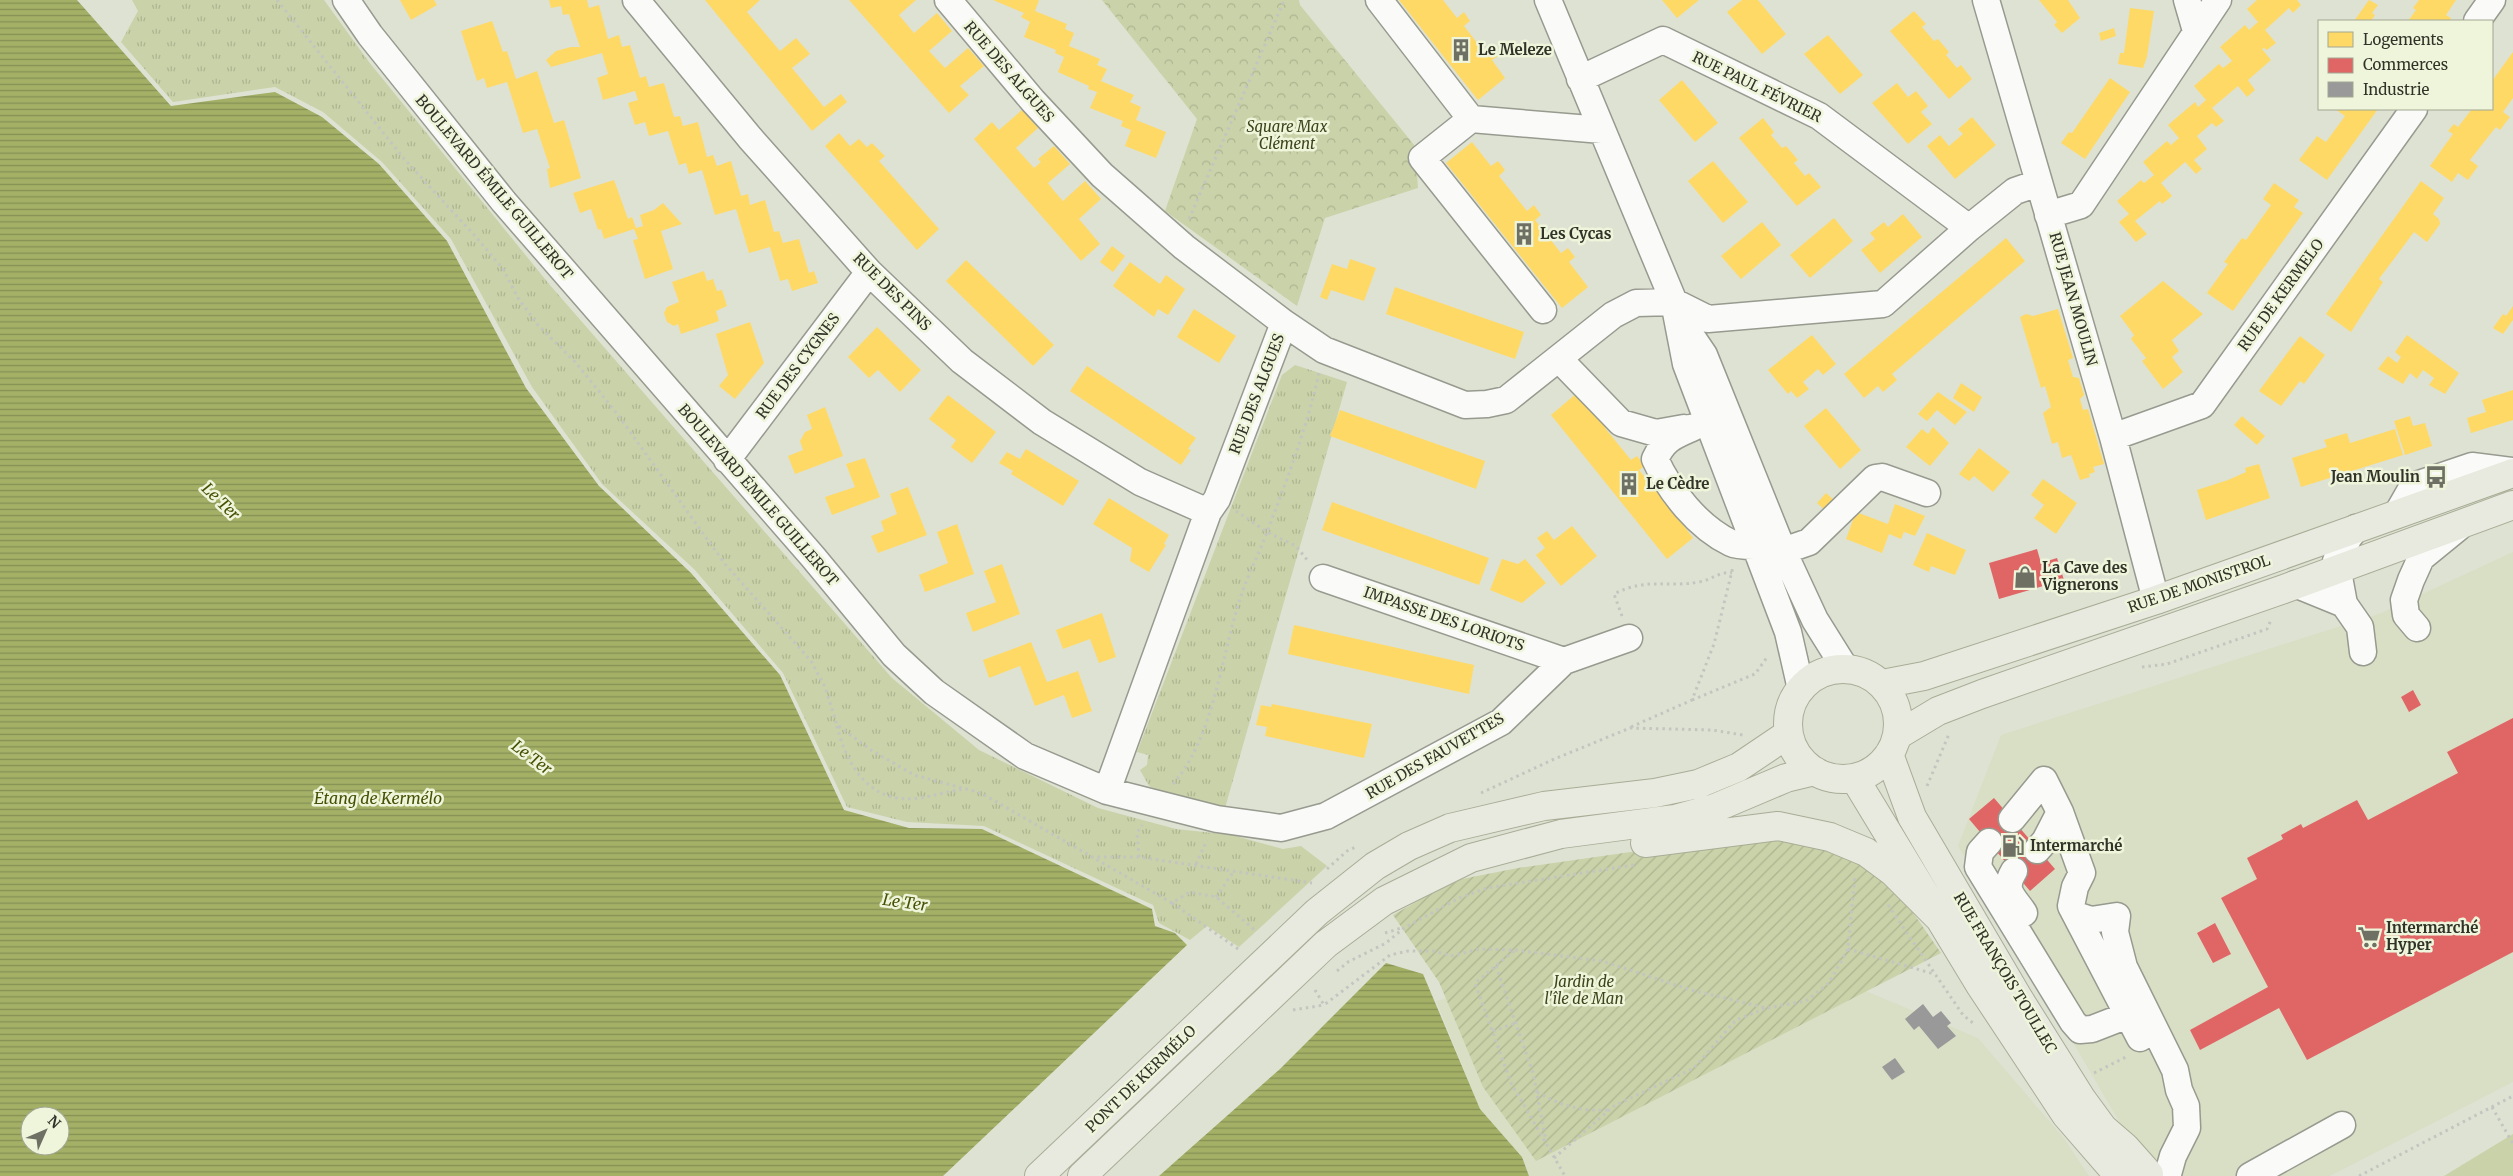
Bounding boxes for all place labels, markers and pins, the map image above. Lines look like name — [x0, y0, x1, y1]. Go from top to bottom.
building icon: Le Meleze — [1448, 37, 1474, 63]
place label: Le Meleze — [1478, 40, 1552, 59]
building icon: Les Cycas — [1511, 221, 1537, 247]
place label: Les Cycas — [1540, 224, 1612, 243]
bus stop icon: Jean Moulin — [2423, 464, 2449, 490]
place label: Jean Moulin — [2330, 467, 2420, 486]
building icon: Le Cèdre — [1616, 471, 1642, 497]
place label: Le Cèdre — [1646, 474, 1709, 493]
place label: La Cave des Vignerons — [2041, 558, 2128, 594]
shop icon: La Cave des Vignerons — [2012, 564, 2038, 590]
fuel station icon: Intermarché — [2000, 833, 2026, 859]
place label: Intermarché — [2030, 836, 2122, 855]
place label: Intermarché Hyper — [2386, 918, 2478, 954]
supermarket icon: Intermarché Hyper — [2356, 924, 2382, 950]

